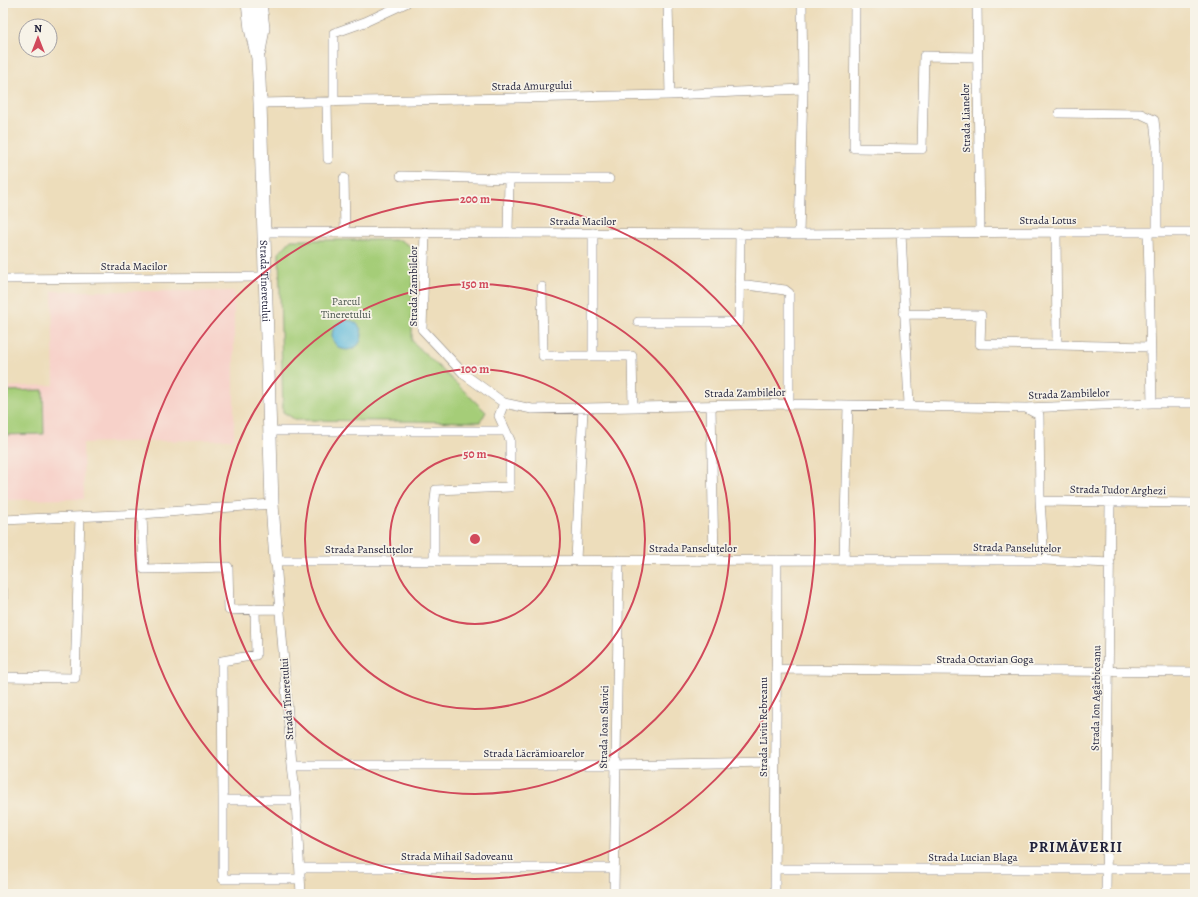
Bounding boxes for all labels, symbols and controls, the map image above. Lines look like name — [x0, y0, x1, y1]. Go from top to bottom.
north arrow — [18, 18, 58, 58]
text: N — [34, 21, 42, 36]
street label: Strada Amurgului — [492, 78, 572, 94]
street label: Strada Lianelor — [958, 83, 974, 153]
text: 200 m — [460, 191, 490, 207]
street label: Strada Lotus — [1020, 213, 1076, 228]
street label: Strada Macilor — [550, 214, 616, 229]
street label: Strada Tineretului — [257, 240, 274, 322]
street label: Strada Zambilelor — [406, 245, 421, 327]
street label: Strada Macilor — [101, 259, 167, 274]
text: 150 m — [461, 276, 489, 292]
park label: Parcul Tineretului — [321, 294, 371, 322]
text: 100 m — [461, 361, 489, 377]
street label: Strada Zambilelor — [704, 385, 786, 401]
street label: Strada Zambilelor — [1028, 385, 1110, 403]
text: 50 m — [463, 446, 487, 462]
street label: Strada Tudor Arghezi — [1070, 482, 1166, 498]
centre of rings — [468, 532, 482, 546]
street label: Strada Panseluțelor — [973, 540, 1061, 556]
street label: Strada Panseluțelor — [649, 541, 737, 556]
street label: Strada Panseluțelor — [325, 542, 413, 557]
street label: Strada Ion Agârbiceanu — [1088, 645, 1104, 751]
street label: Strada Octavian Goga — [936, 652, 1034, 667]
street label: Strada Tineretului — [277, 658, 297, 740]
street label: Strada Liviu Rebreanu — [756, 677, 771, 777]
street label: Strada Ioan Slavici — [596, 685, 612, 769]
street label: Strada Lăcrămioarelor — [484, 746, 584, 761]
district label: PRIMĂVERII — [1029, 837, 1123, 857]
street label: Strada Mihail Sadoveanu — [401, 849, 513, 864]
street label: Strada Lucian Blaga — [928, 850, 1019, 865]

